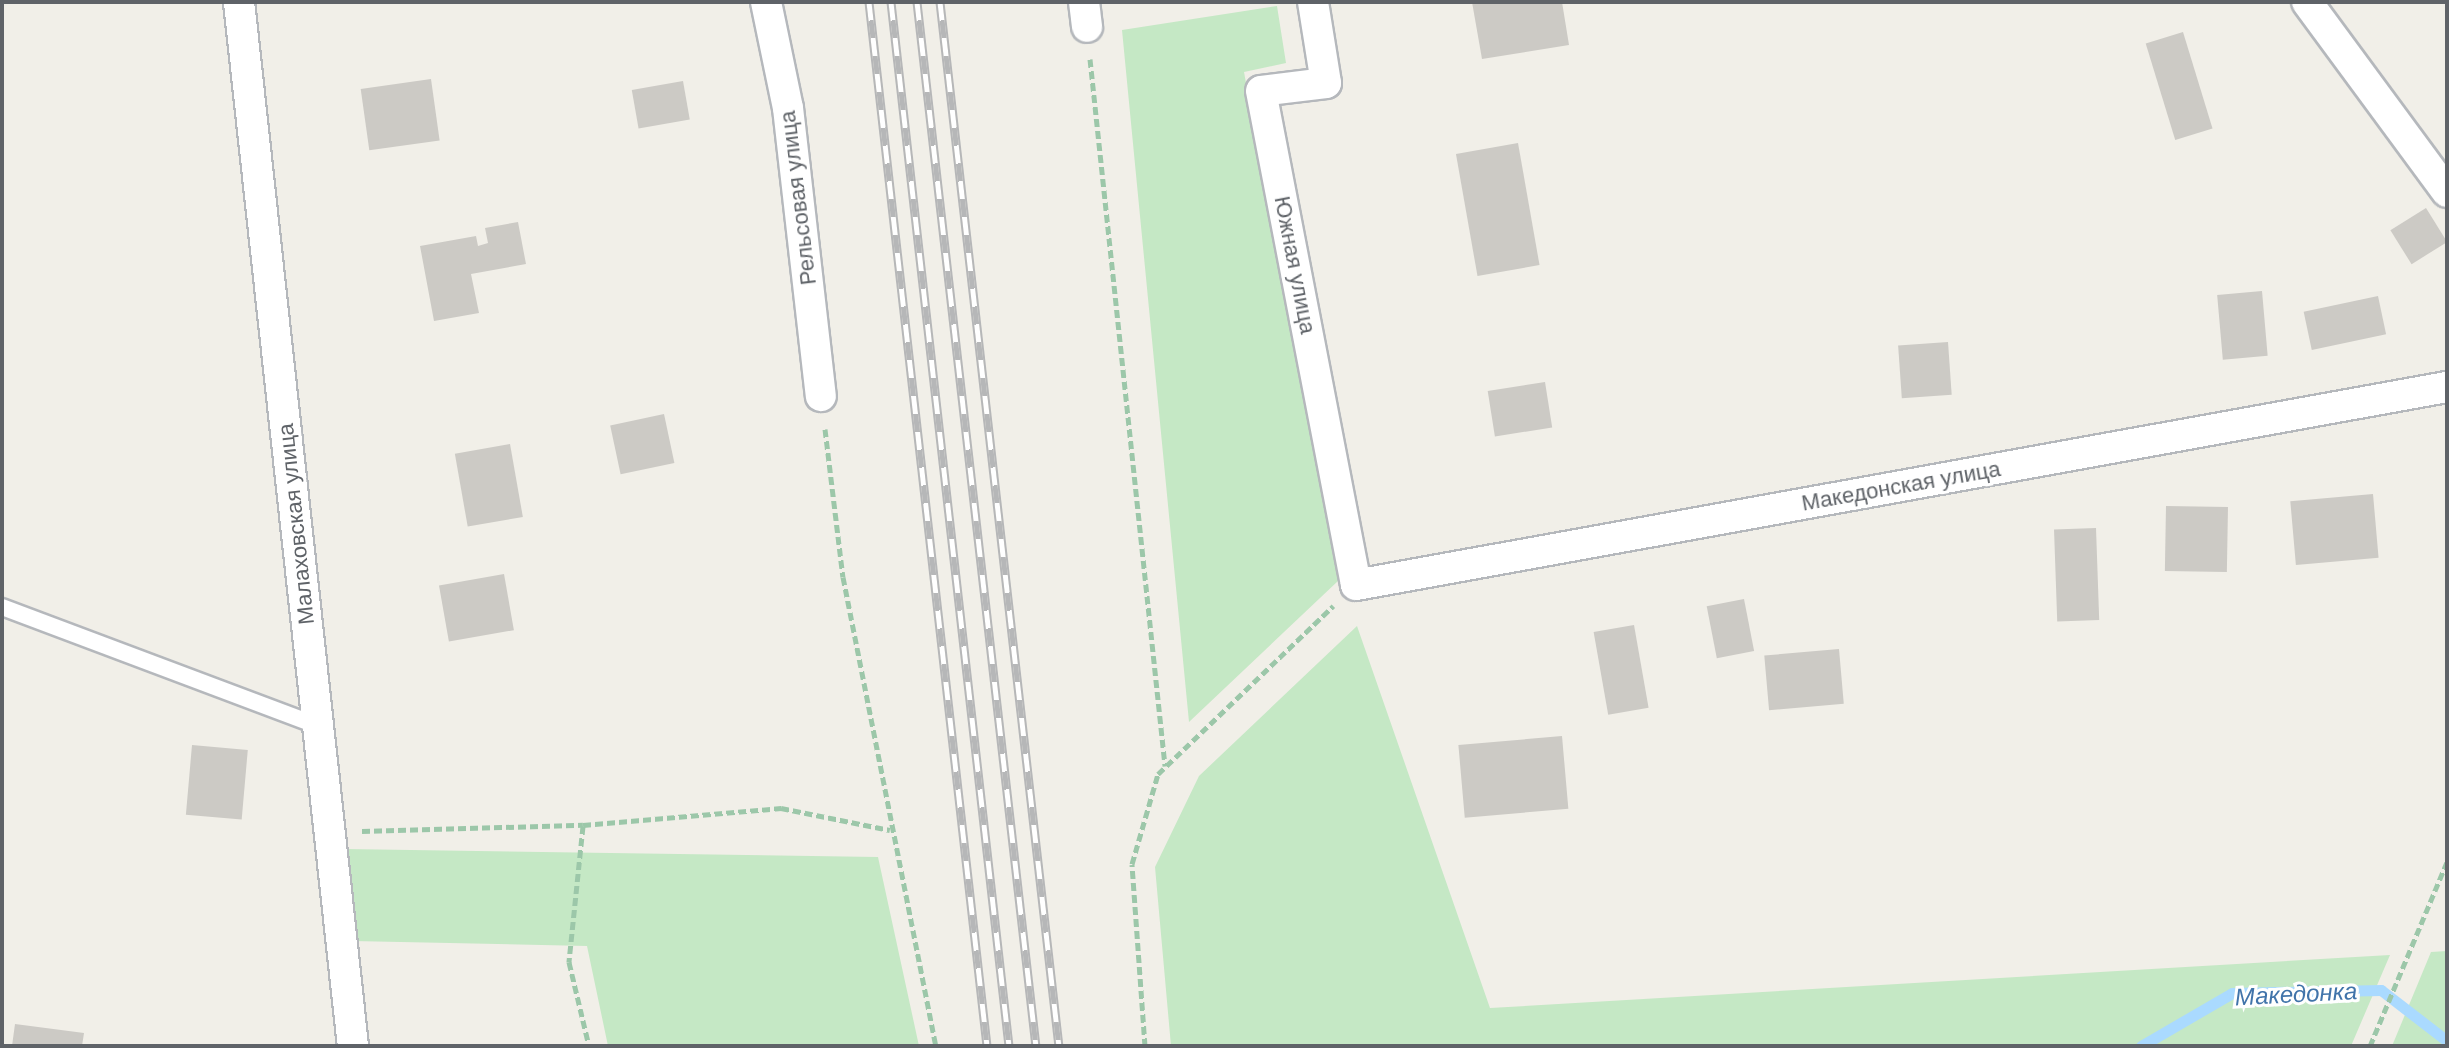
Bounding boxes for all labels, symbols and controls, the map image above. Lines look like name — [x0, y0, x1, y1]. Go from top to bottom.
street label: Рельсовая улица — [774, 109, 822, 287]
street label: Южная улица — [1269, 194, 1321, 336]
street label: Малаховская улица — [272, 422, 320, 626]
street label: Македонская улица — [1799, 456, 2003, 516]
water label: Македонка — [2234, 976, 2358, 1012]

